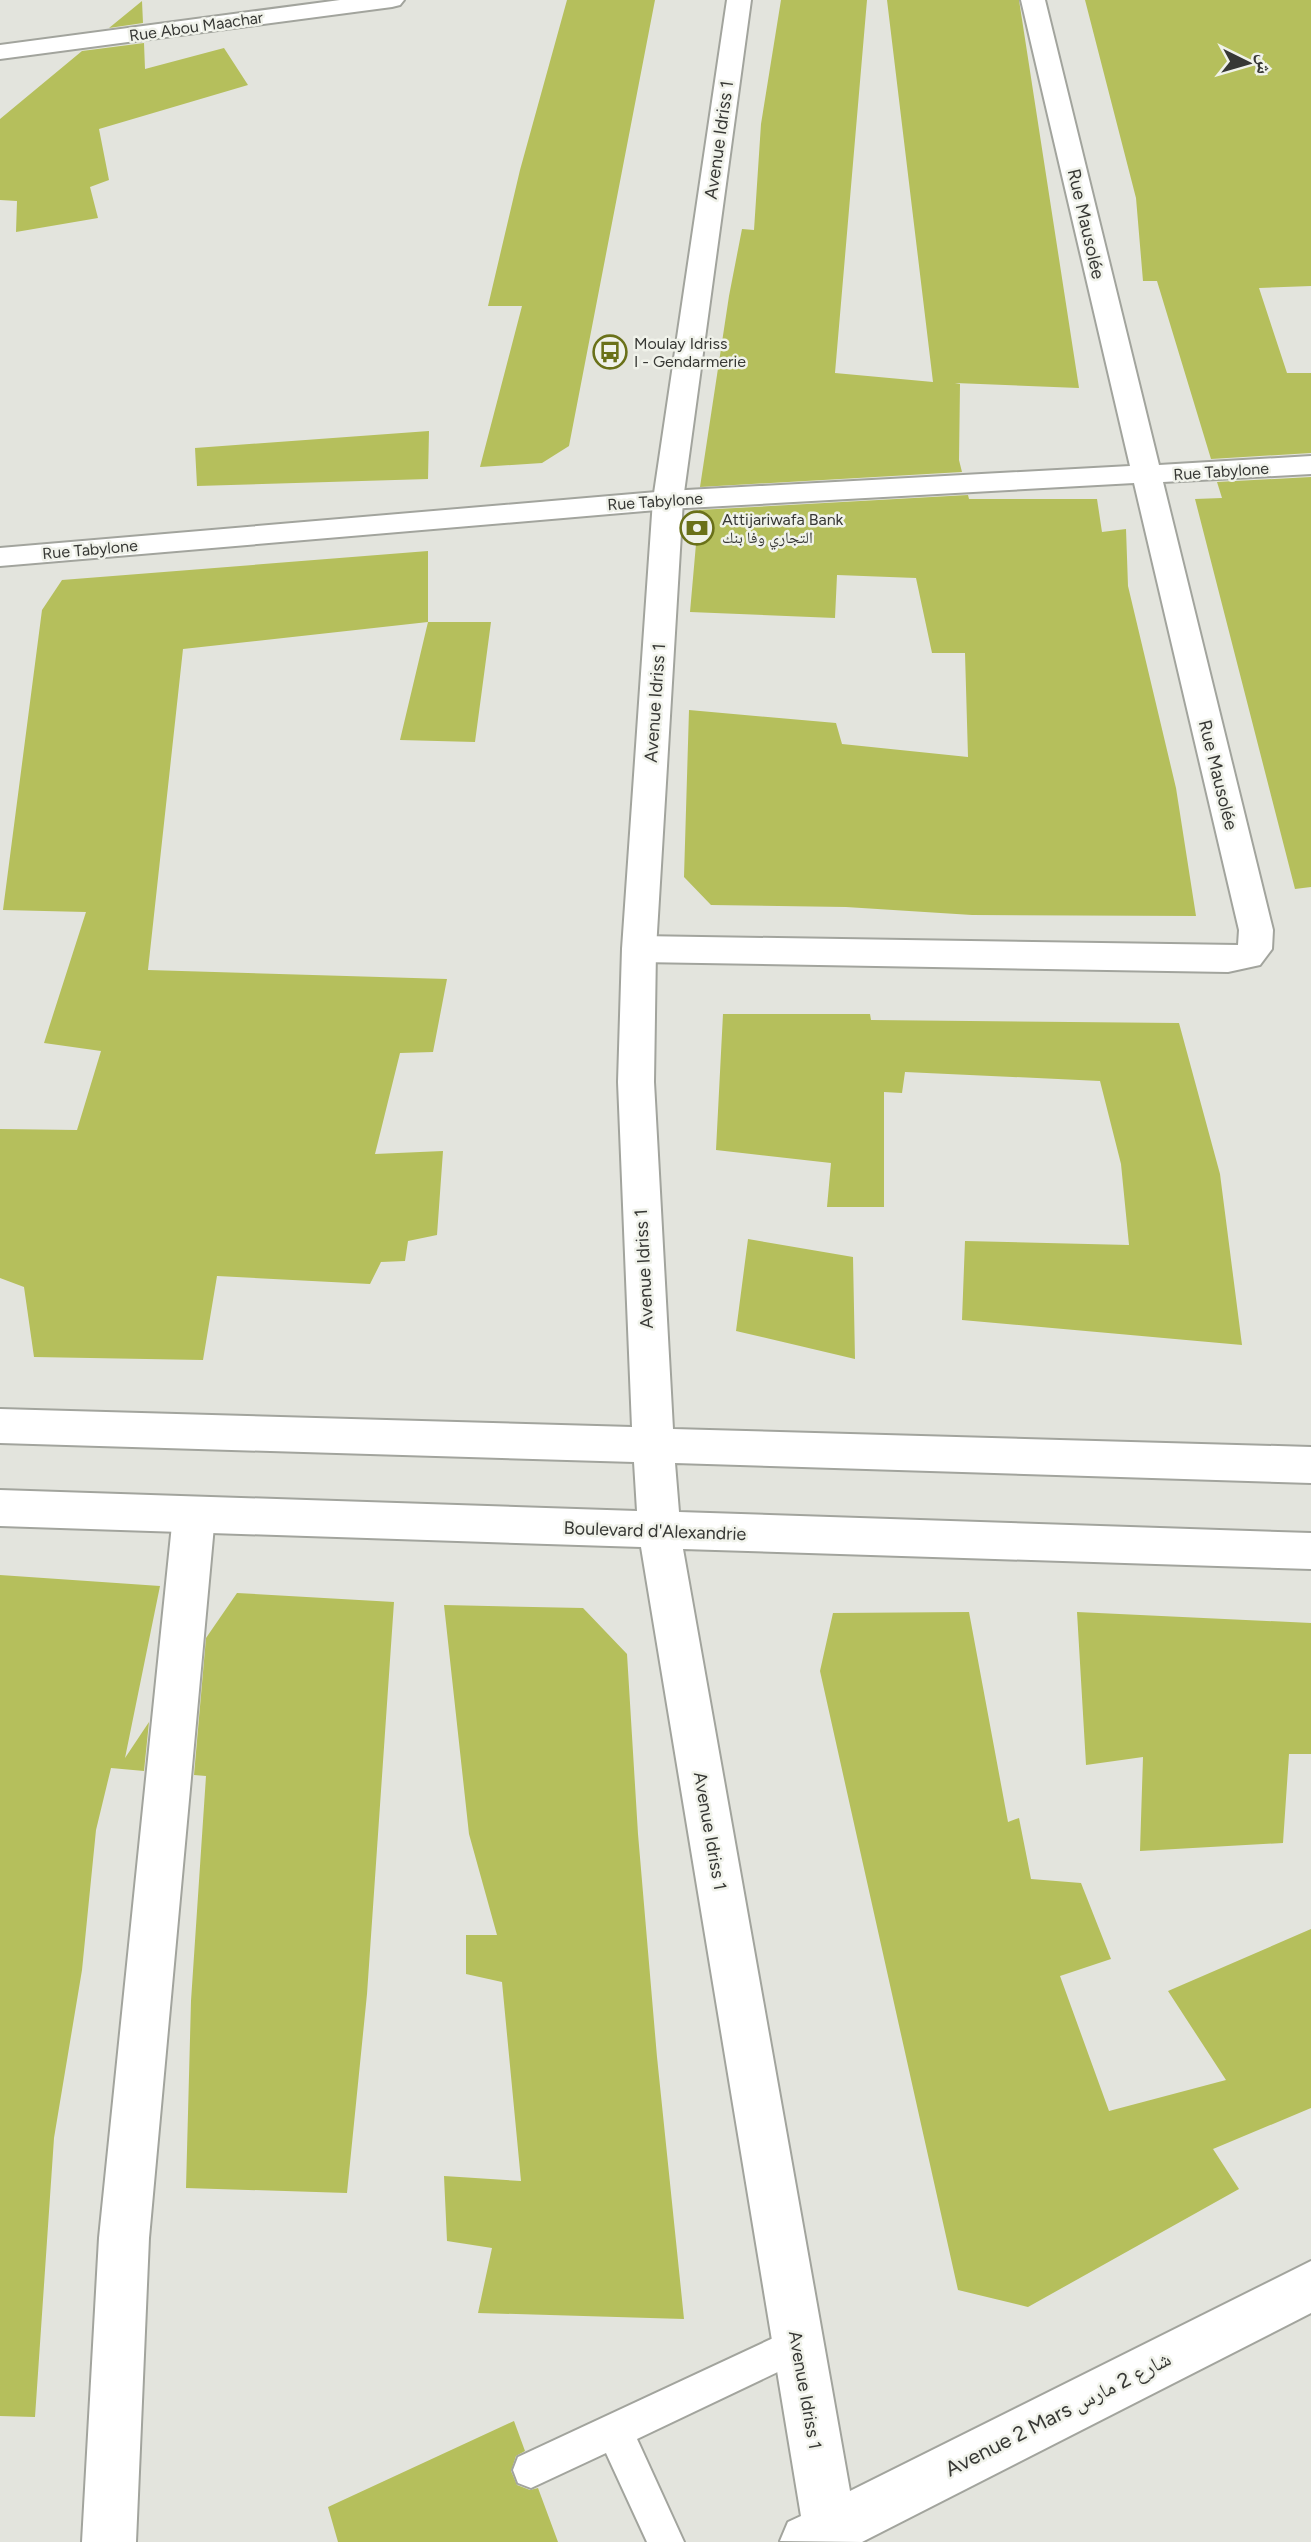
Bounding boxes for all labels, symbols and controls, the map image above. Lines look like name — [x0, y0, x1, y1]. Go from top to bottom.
street label: Rue Abou Maachar — [128, 8, 265, 45]
north arrow — [1213, 28, 1283, 98]
text: ش — [1252, 53, 1277, 75]
street label: Avenue Idriss 1 — [700, 79, 738, 201]
street label: Rue Mausolée — [1063, 167, 1109, 281]
bus stop icon: Moulay Idriss I - Gendarmerie — [591, 333, 629, 371]
place label: Moulay Idriss I - Gendarmerie — [634, 334, 746, 371]
street label: Rue Tabylone — [1173, 459, 1270, 484]
street label: Rue Tabylone — [607, 489, 704, 514]
bank icon: Attijariwafa Bank التجاري وفا بنك — [678, 509, 716, 547]
place label: Attijariwafa Bank التجاري وفا بنك — [722, 510, 844, 550]
street label: Rue Tabylone — [42, 536, 139, 563]
street label: Avenue Idriss 1 — [640, 643, 670, 763]
street label: Rue Mausolée — [1194, 718, 1242, 832]
street label: Avenue Idriss 1 — [630, 1209, 658, 1329]
street label: Boulevard d'Alexandrie — [563, 1517, 747, 1545]
street label: Avenue Idriss 1 — [689, 1770, 731, 1892]
street label: Avenue Idriss 1 — [784, 2329, 826, 2451]
street label: Avenue 2 Mars شارع 2 مارس — [941, 2346, 1175, 2482]

